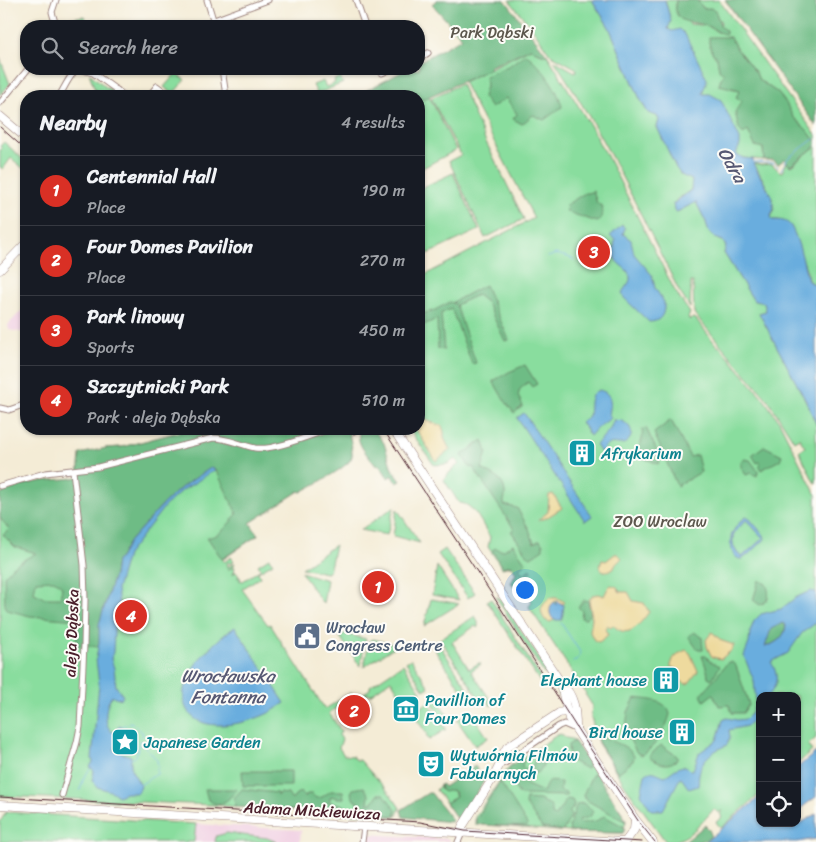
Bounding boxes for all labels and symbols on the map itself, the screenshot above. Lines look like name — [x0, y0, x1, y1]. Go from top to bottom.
park label: Park Dąbski — [450, 18, 534, 47]
water label: Odra — [709, 141, 756, 191]
pin: 3 — [578, 233, 610, 271]
building icon: Afrykarium — [567, 438, 597, 468]
place label: Afrykarium — [600, 439, 682, 468]
park label: ZOO Wroclaw — [613, 507, 708, 536]
pin: 1 — [362, 568, 394, 606]
your location — [512, 577, 538, 603]
street label: aleja Dąbska — [55, 588, 88, 678]
pin: 4 — [115, 597, 147, 635]
place label: Wrocław Congress Centre — [326, 613, 443, 660]
public building icon: Wrocław Congress Centre — [292, 621, 322, 651]
water label: Wrocławska Fontanna — [181, 660, 277, 713]
building icon: Elephant house — [651, 665, 681, 695]
place label: Elephant house — [540, 666, 647, 695]
place label: Pavillion of Four Domes — [425, 686, 506, 733]
pin: 2 — [338, 692, 370, 730]
museum icon: Pavillion of Four Domes — [391, 694, 421, 724]
building icon: Bird house — [667, 717, 697, 747]
place label: Bird house — [589, 718, 663, 747]
place icon: Japanese Garden — [110, 727, 140, 757]
place label: Japanese Garden — [143, 728, 261, 757]
place label: Wytwórnia Filmów Fabularnych — [450, 741, 578, 788]
theatre icon: Wytwórnia Filmów Fabularnych — [416, 749, 446, 779]
street label: Adama Mickiewicza — [242, 792, 381, 829]

